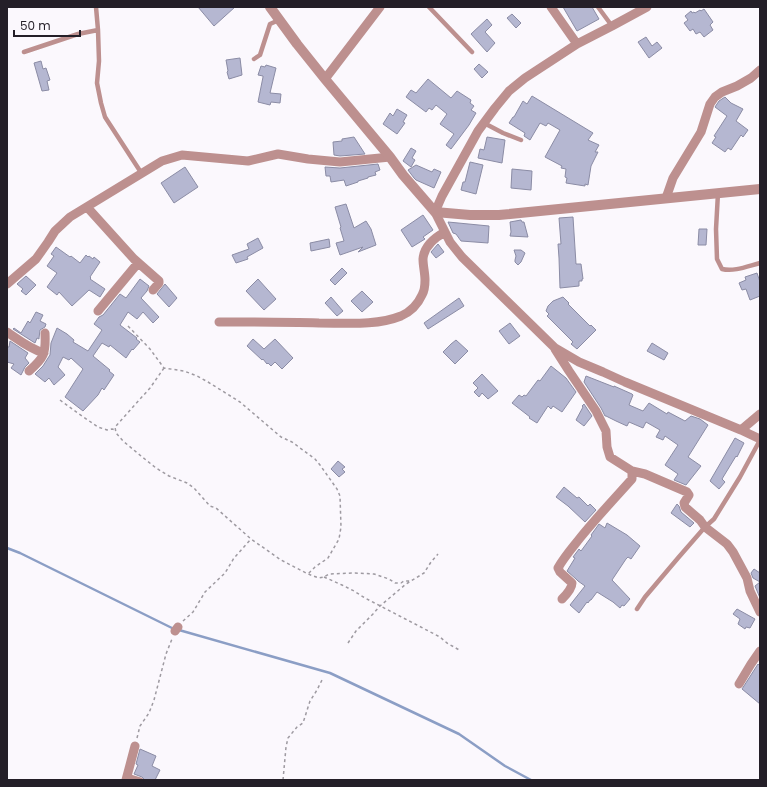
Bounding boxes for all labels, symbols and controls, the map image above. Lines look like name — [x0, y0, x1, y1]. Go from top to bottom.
scale bar — [14, 12, 80, 38]
text: 50 m — [20, 17, 51, 34]

